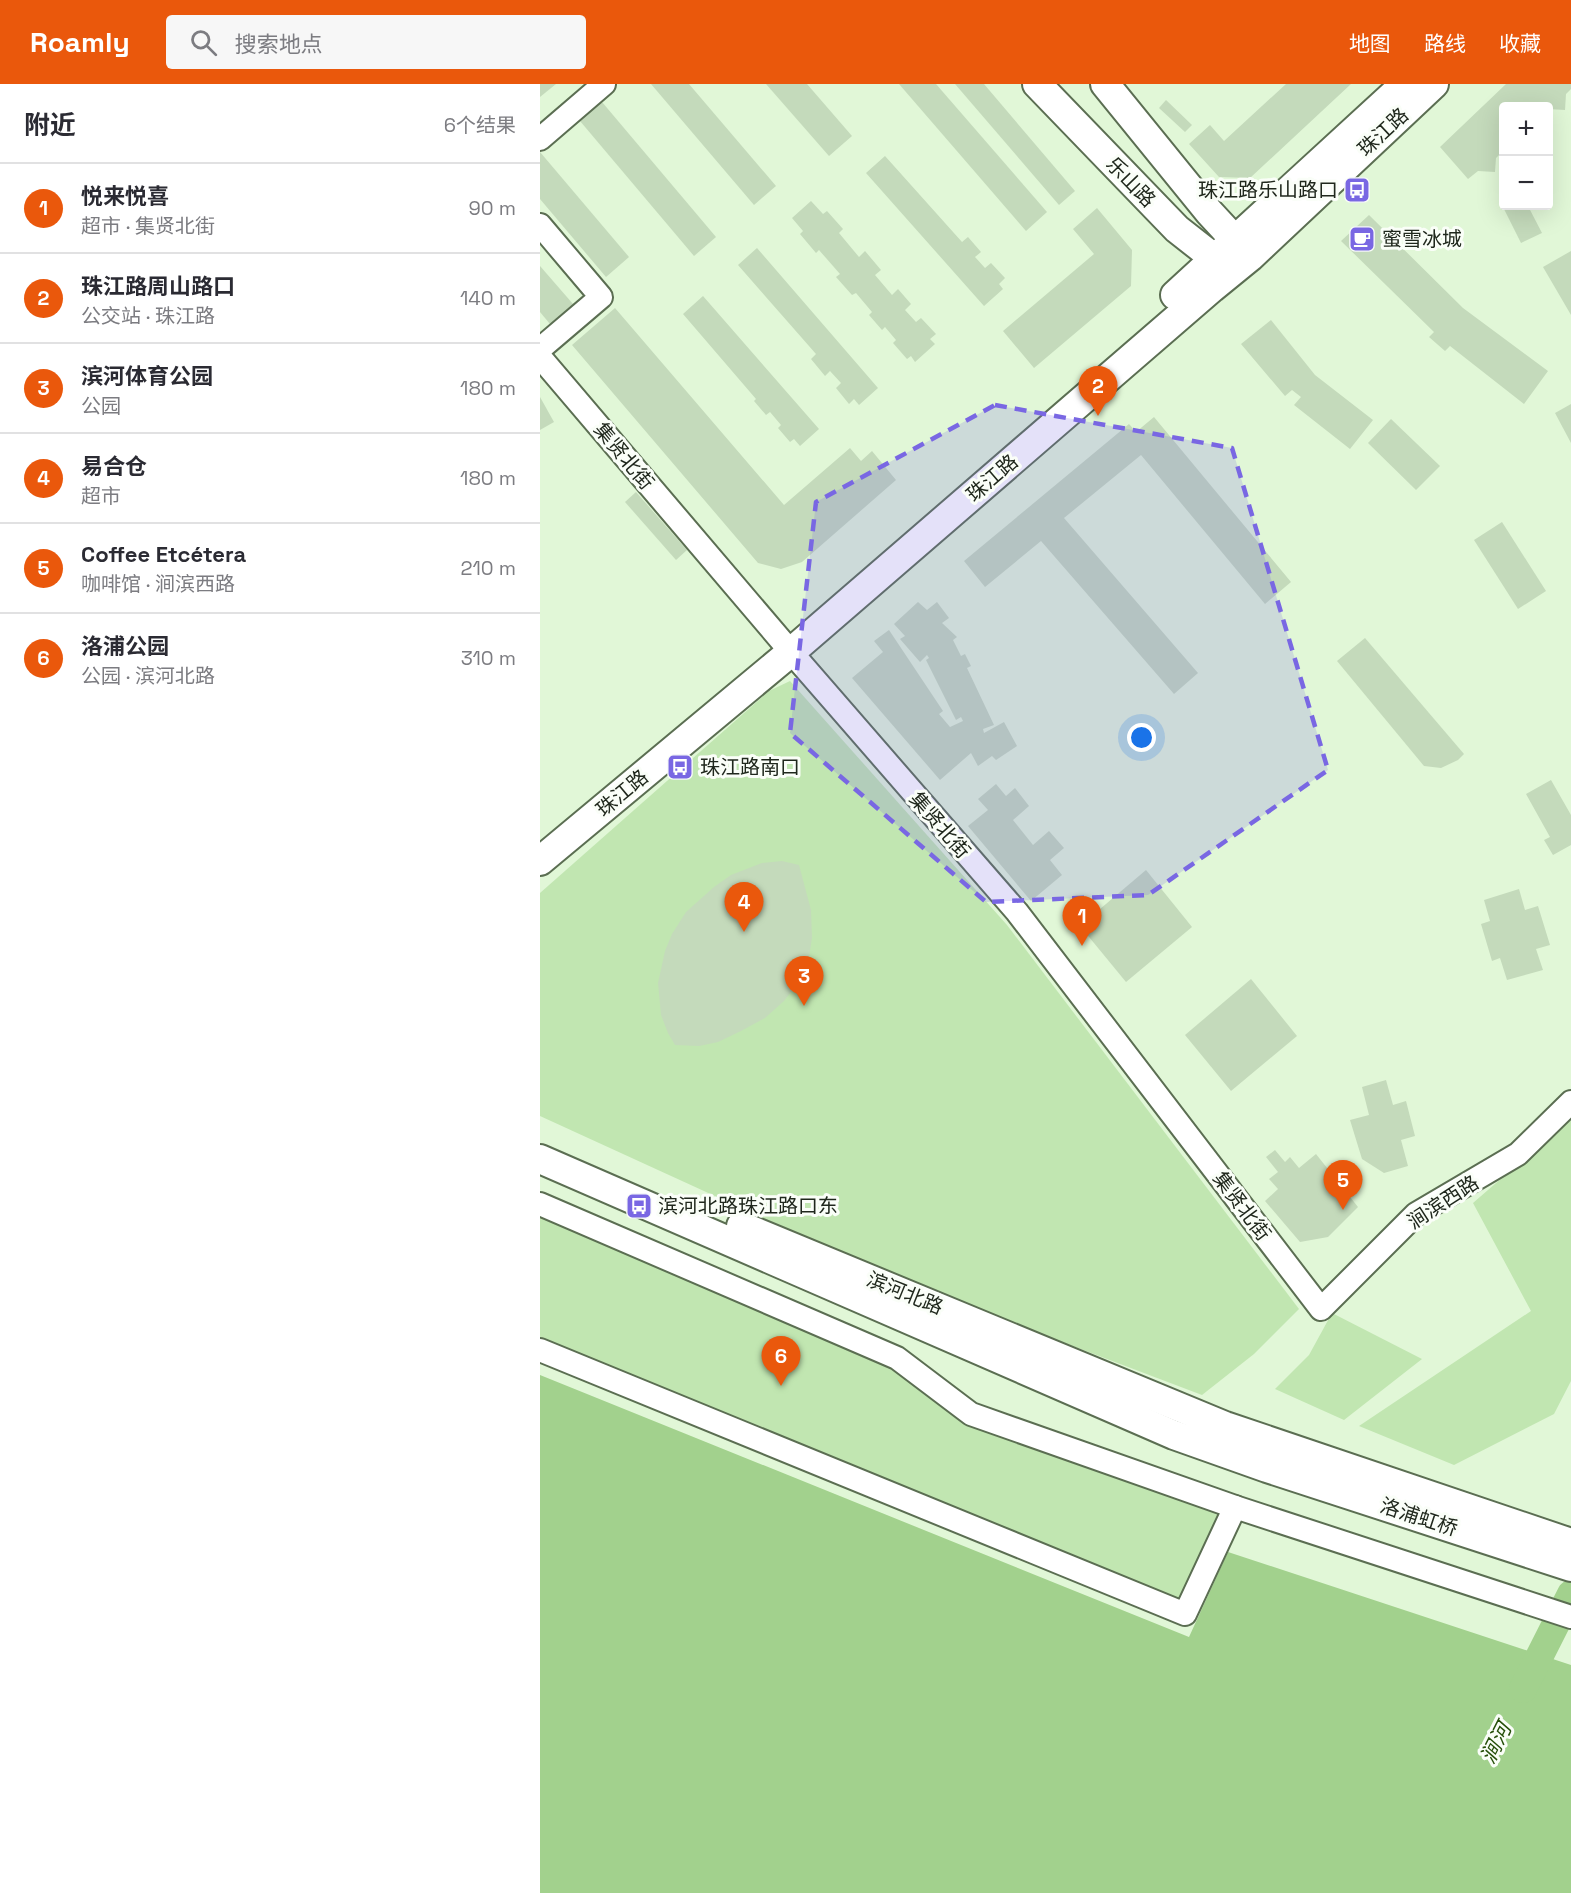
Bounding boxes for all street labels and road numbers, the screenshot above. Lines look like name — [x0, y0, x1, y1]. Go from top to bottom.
street label: 珠江路 — [1352, 102, 1414, 162]
street label: 乐山路 — [1101, 151, 1161, 213]
street label: 集贤北街 — [588, 417, 660, 495]
street label: 珠江路 — [961, 449, 1023, 507]
street label: 珠江路 — [591, 764, 653, 822]
street label: 集贤北街 — [904, 786, 976, 864]
street label: 集贤北街 — [1208, 1166, 1276, 1246]
street label: 涧滨西路 — [1402, 1169, 1484, 1235]
street label: 滨河北路 — [863, 1266, 947, 1320]
street label: 洛浦虹桥 — [1377, 1492, 1461, 1542]

